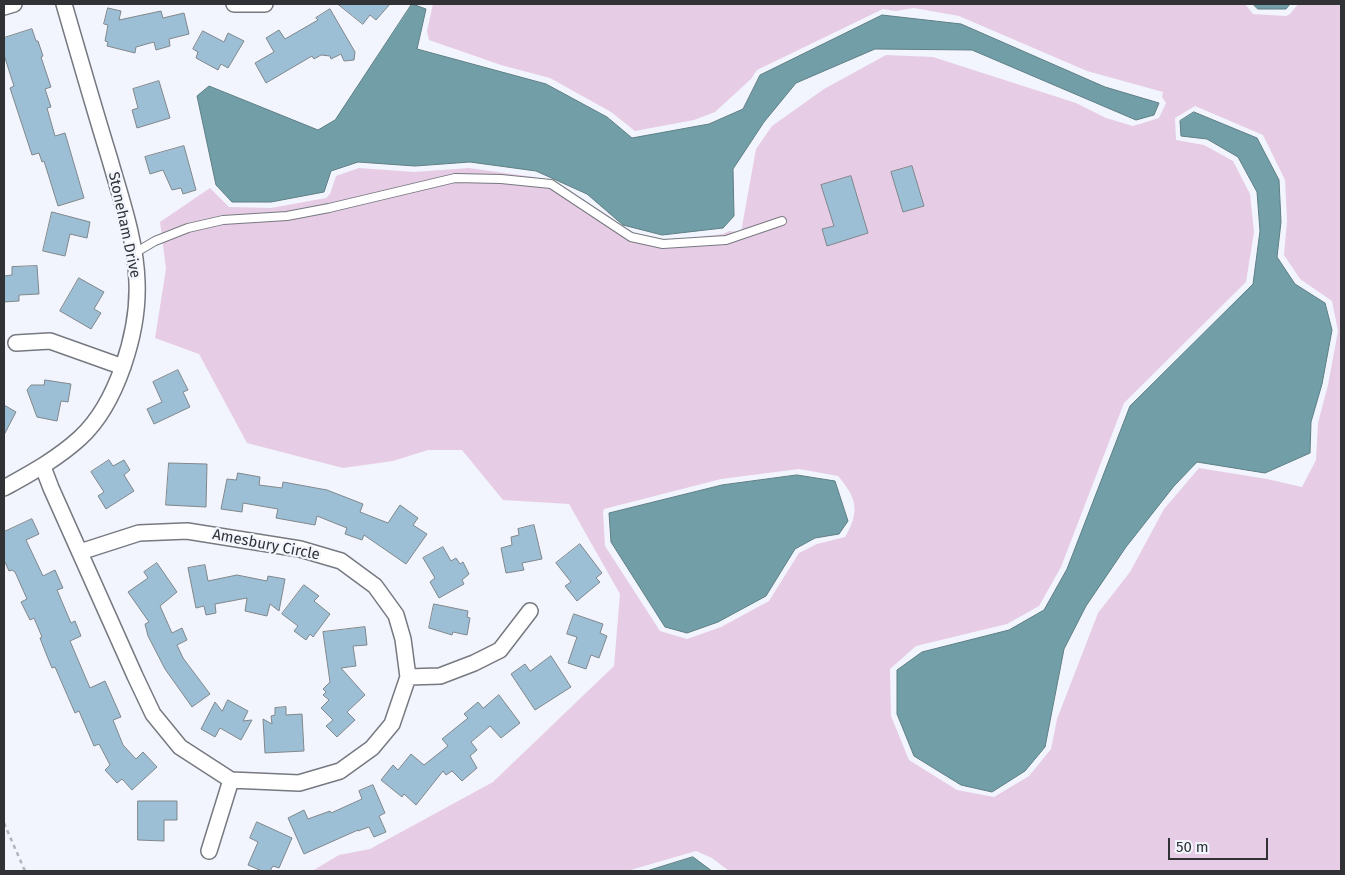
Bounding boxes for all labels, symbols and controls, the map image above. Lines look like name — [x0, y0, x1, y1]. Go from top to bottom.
street label: Stoneham Drive — [104, 170, 144, 280]
street label: Amesbury Circle — [211, 526, 321, 564]
scale bar — [1170, 828, 1270, 860]
text: 50 m — [1176, 838, 1209, 856]

